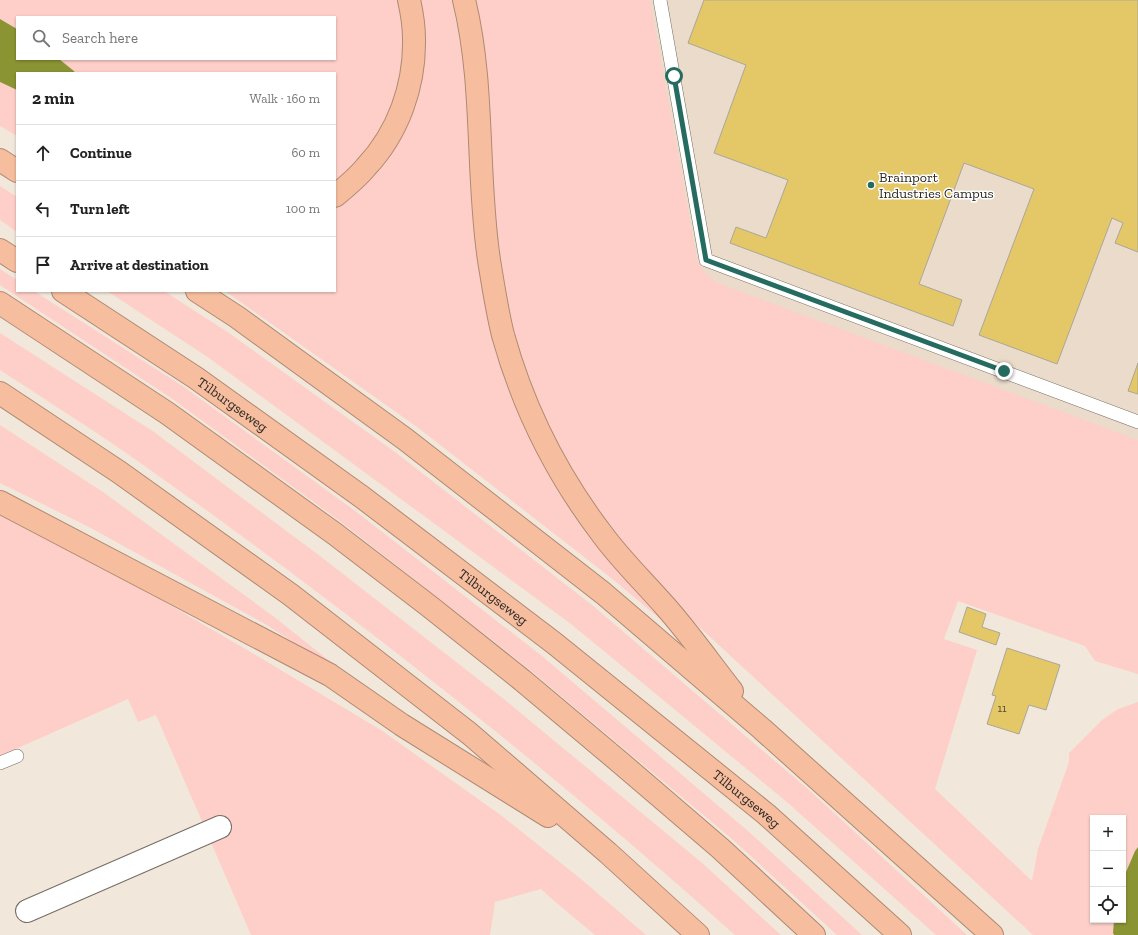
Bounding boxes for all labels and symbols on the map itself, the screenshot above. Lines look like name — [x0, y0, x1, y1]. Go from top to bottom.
route start — [665, 67, 683, 85]
place label: Brainport Industries Campus — [879, 169, 994, 202]
marker: Brainport Industries Campus — [866, 180, 876, 190]
route end — [995, 362, 1013, 380]
street label: Tilburgseweg — [194, 374, 271, 436]
street label: Tilburgseweg — [455, 565, 531, 629]
house number: 11 — [997, 701, 1007, 715]
street label: Tilburgseweg — [709, 766, 784, 832]

